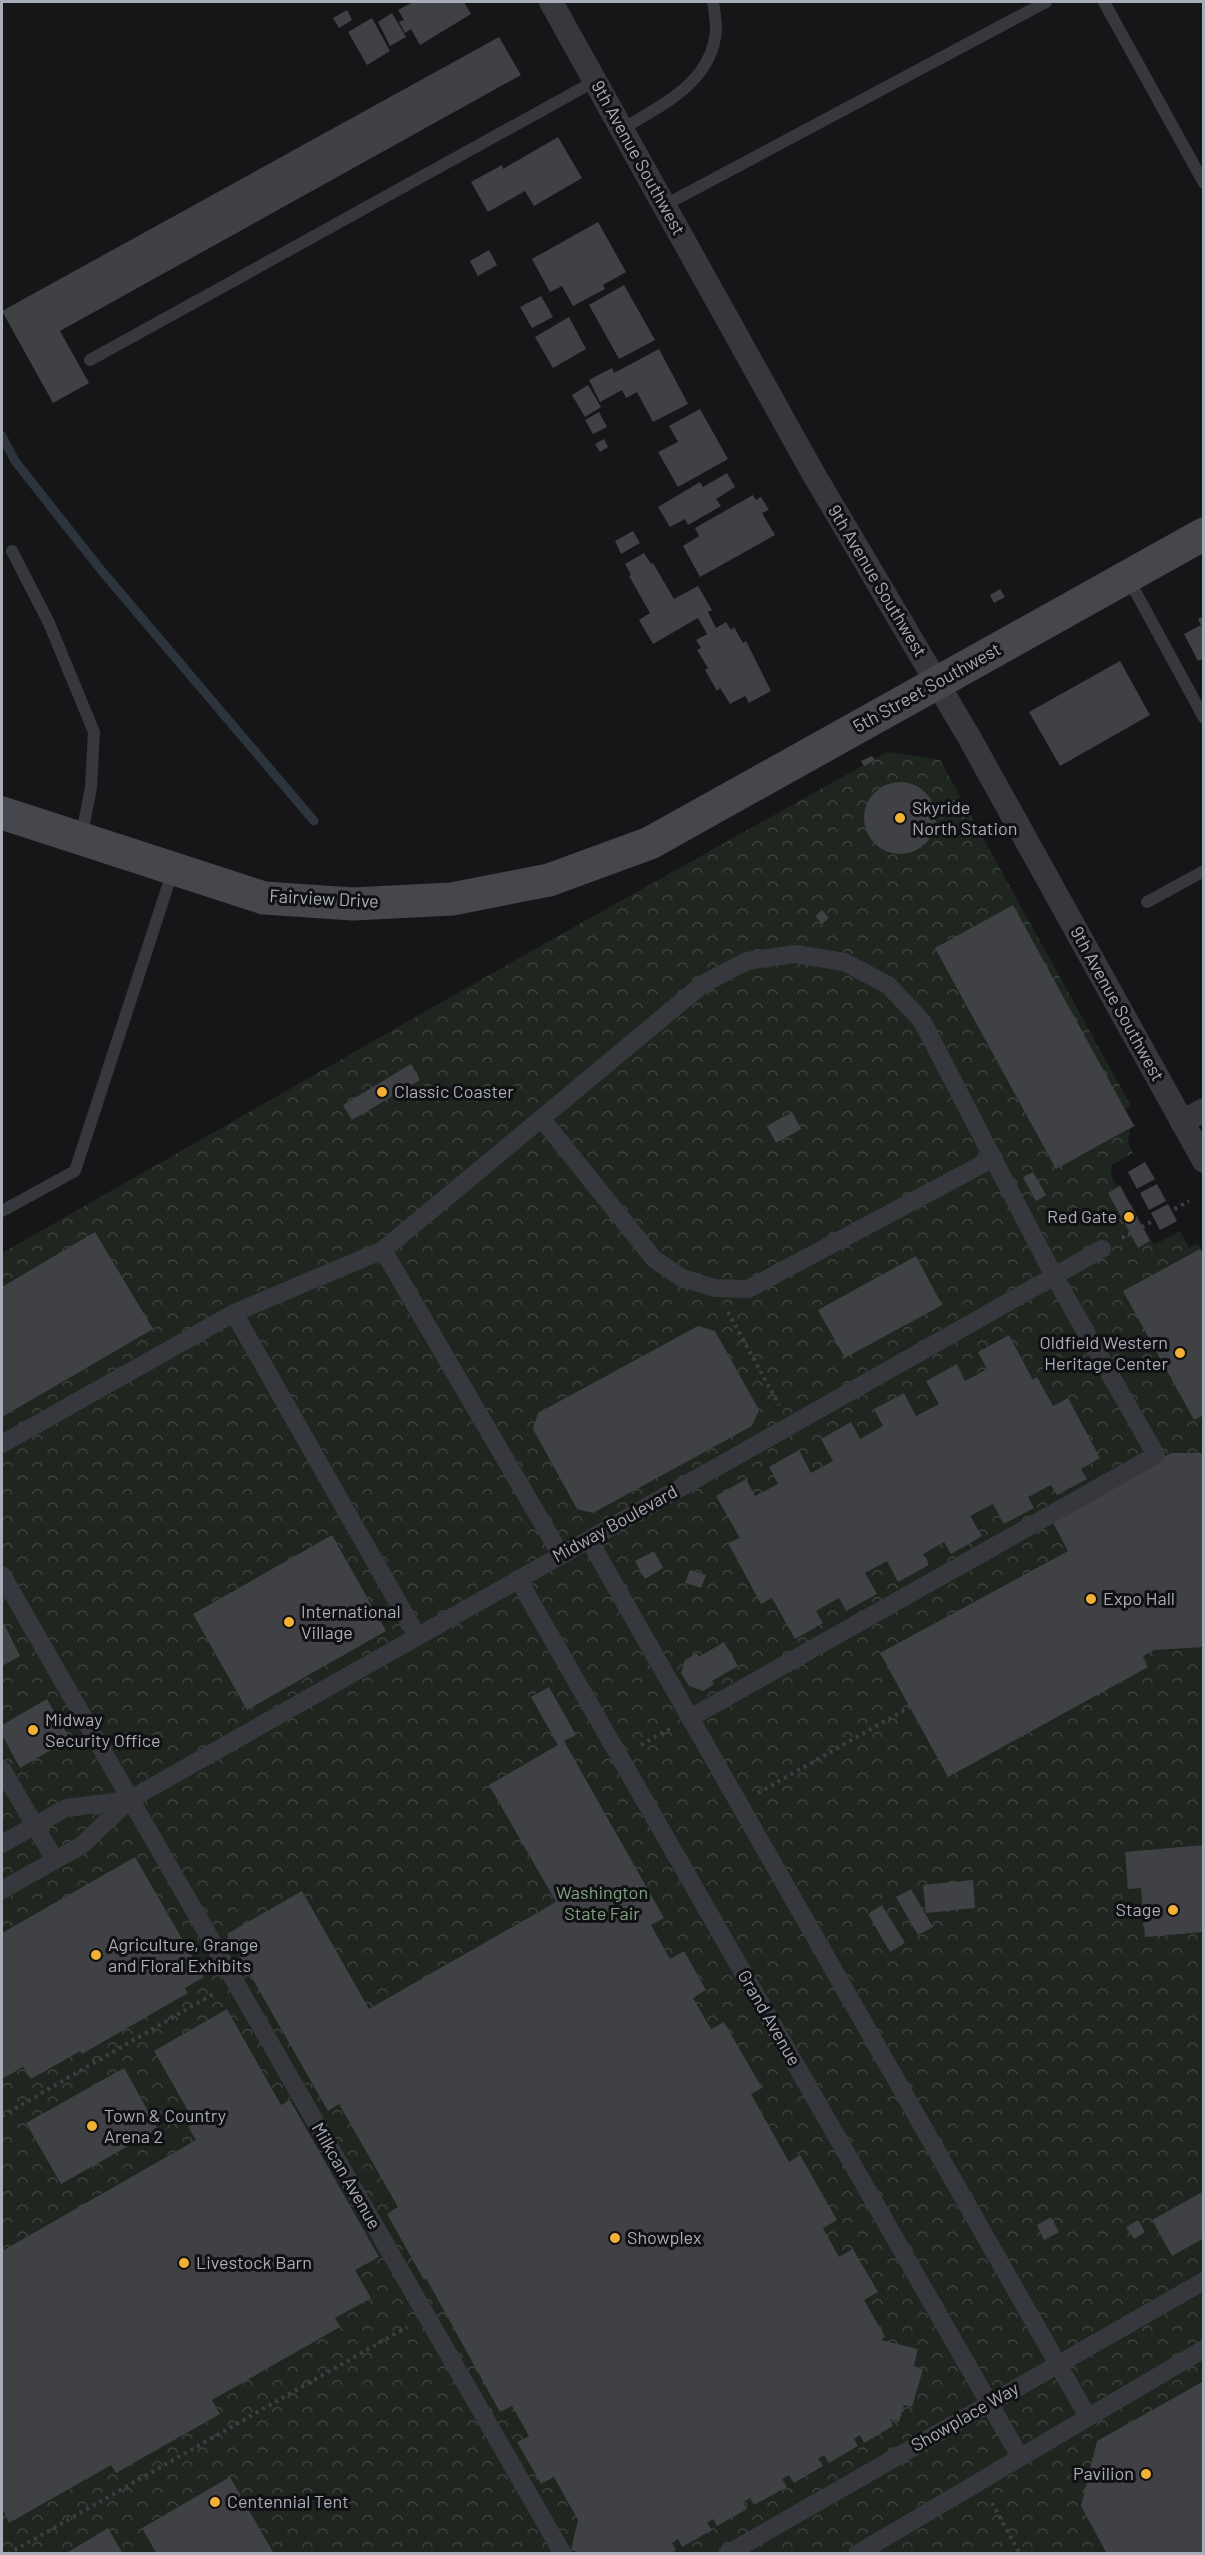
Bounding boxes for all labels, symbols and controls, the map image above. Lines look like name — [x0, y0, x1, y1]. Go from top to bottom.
street label: 9th Avenue Southwest — [587, 76, 691, 239]
street label: 9th Avenue Southwest — [824, 501, 932, 660]
street label: 5th Street Southwest — [849, 637, 1004, 737]
place label: Skyride North Station — [912, 796, 1017, 839]
marker: Skyride North Station — [893, 811, 907, 825]
street label: Fairview Drive — [269, 884, 379, 912]
street label: 9th Avenue Southwest — [1066, 922, 1170, 1085]
place label: Classic Coaster — [394, 1080, 514, 1102]
marker: Classic Coaster — [375, 1085, 389, 1099]
place label: Red Gate — [1047, 1205, 1117, 1227]
marker: Red Gate — [1122, 1210, 1136, 1224]
place label: Oldfield Western Heritage Center — [1040, 1331, 1168, 1374]
marker: Oldfield Western Heritage Center — [1173, 1346, 1187, 1360]
street label: Midway Boulevard — [548, 1480, 681, 1566]
place label: Expo Hall — [1103, 1587, 1175, 1609]
marker: Expo Hall — [1084, 1592, 1098, 1606]
place label: International Village — [301, 1600, 401, 1643]
marker: International Village — [282, 1615, 296, 1629]
place label: Midway Security Office — [45, 1708, 161, 1751]
marker: Midway Security Office — [26, 1723, 40, 1737]
park label: Washington State Fair — [556, 1881, 648, 1924]
place label: Stage — [1116, 1898, 1161, 1920]
marker: Stage — [1166, 1903, 1180, 1917]
place label: Agriculture, Grange and Floral Exhibits — [108, 1933, 258, 1976]
marker: Agriculture, Grange and Floral Exhibits — [89, 1948, 103, 1962]
street label: Grand Avenue — [734, 1966, 806, 2069]
place label: Town & Country Arena 2 — [104, 2104, 226, 2147]
street label: Milkcan Avenue — [307, 2118, 386, 2233]
marker: Town & Country Arena 2 — [85, 2119, 99, 2133]
place label: Showplex — [627, 2226, 702, 2248]
marker: Showplex — [608, 2231, 622, 2245]
place label: Livestock Barn — [196, 2251, 312, 2273]
marker: Livestock Barn — [177, 2256, 191, 2270]
street label: Showplace Way — [907, 2376, 1022, 2456]
place label: Pavilion — [1073, 2462, 1134, 2484]
marker: Pavilion — [1139, 2467, 1153, 2481]
place label: Centennial Tent — [227, 2490, 349, 2512]
marker: Centennial Tent — [208, 2495, 222, 2509]

